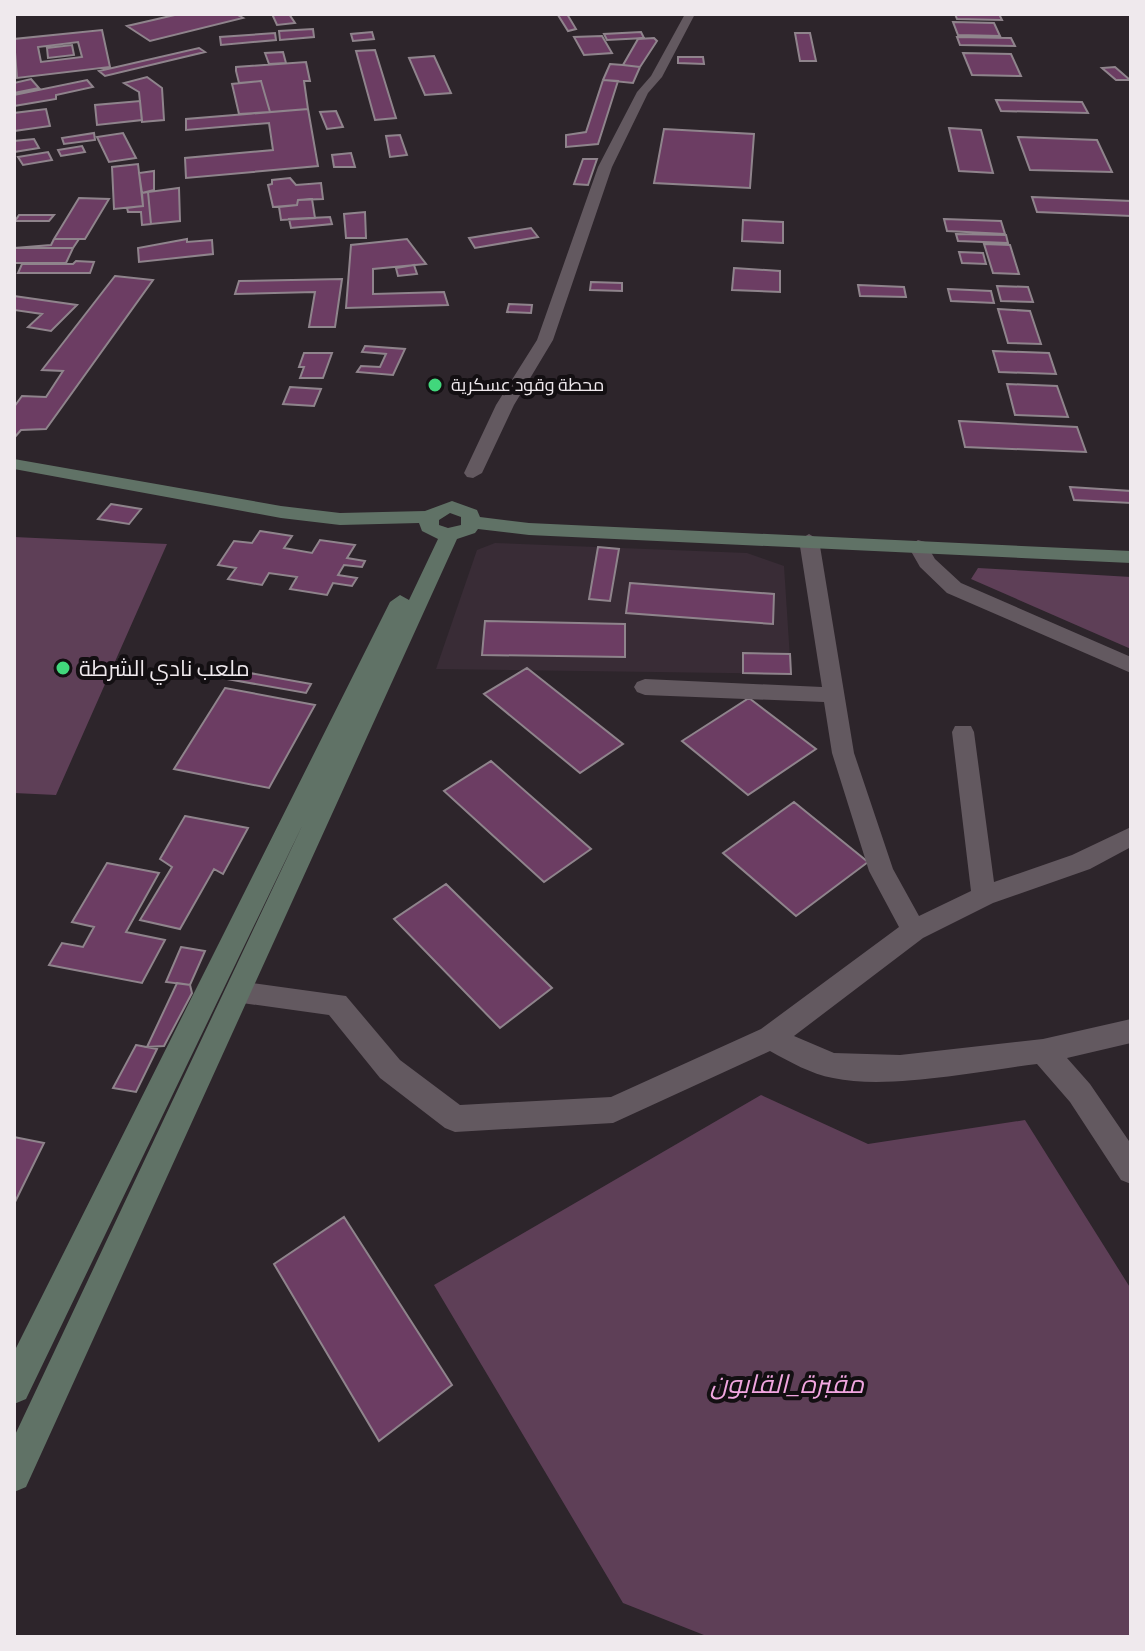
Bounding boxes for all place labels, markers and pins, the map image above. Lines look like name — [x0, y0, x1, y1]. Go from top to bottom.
place label: محطة وقود عسكرية — [451, 374, 604, 396]
marker: محطة وقود عسكرية — [426, 376, 444, 394]
place label: ملعب نادي الشرطة — [79, 655, 250, 685]
marker: ملعب نادي الشرطة — [54, 659, 72, 677]

